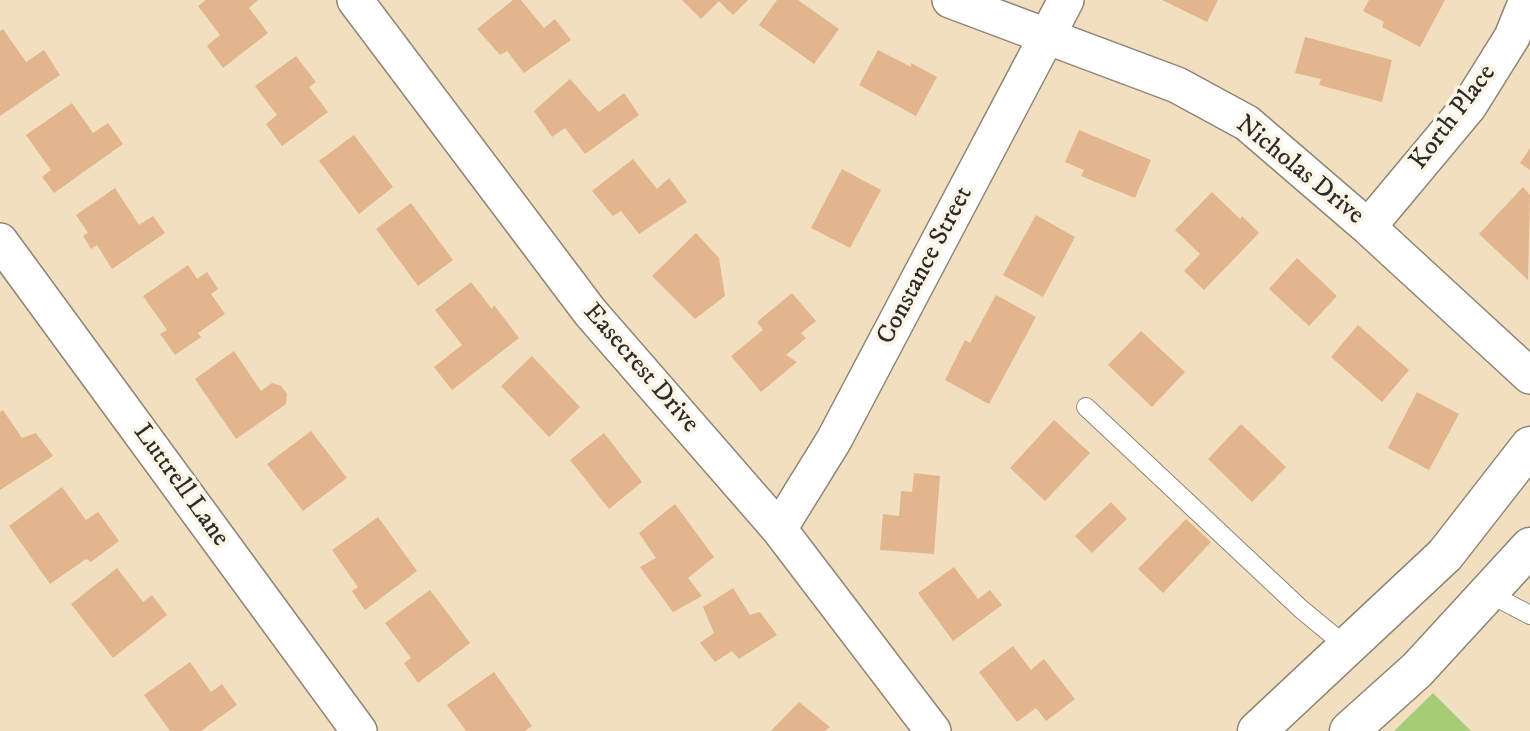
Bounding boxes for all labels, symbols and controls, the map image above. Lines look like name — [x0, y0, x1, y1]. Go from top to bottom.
street label: Korth Place — [1404, 59, 1504, 177]
street label: Nicholas Drive — [1229, 110, 1369, 232]
street label: Constance Street — [871, 182, 981, 350]
street label: Easecrest Drive — [575, 298, 705, 440]
street label: Luttrell Lane — [125, 419, 235, 553]

